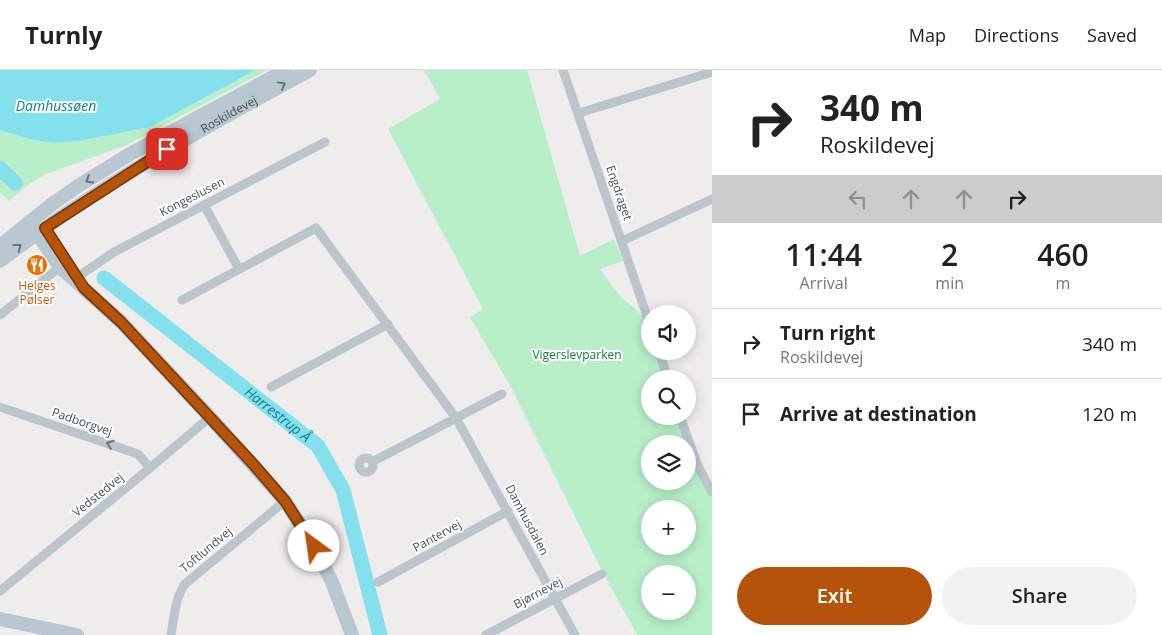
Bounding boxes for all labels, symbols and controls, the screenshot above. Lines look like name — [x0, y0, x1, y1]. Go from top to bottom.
text: Turnly — [25, 18, 102, 51]
text: Map — [909, 23, 946, 47]
text: Directions — [974, 23, 1059, 47]
text: Saved — [1087, 23, 1137, 47]
one-way arrow — [277, 81, 286, 91]
text: 340 m — [820, 84, 924, 131]
icon: right — [737, 90, 802, 155]
street label: Roskildevej — [197, 91, 260, 137]
water label: Damhussøen — [16, 96, 96, 115]
pin — [146, 128, 188, 170]
text: Roskildevej — [820, 129, 935, 159]
icon: arrive — [153, 135, 181, 163]
street label: Engdraget — [602, 163, 637, 223]
one-way arrow — [85, 173, 94, 183]
street label: Kongeslusen — [156, 173, 227, 220]
icon: left — [844, 185, 872, 213]
icon: ahead — [897, 185, 925, 213]
icon: ahead — [950, 185, 978, 213]
icon: right — [1003, 185, 1031, 213]
text: 11:44 — [785, 234, 862, 275]
text: 2 — [941, 234, 958, 275]
text: 460 — [1037, 234, 1089, 275]
one-way arrow — [12, 244, 22, 253]
restaurant icon: Helges Pølser — [25, 253, 49, 277]
text: Arrival — [800, 272, 848, 294]
text: min — [935, 272, 964, 294]
text: m — [1056, 272, 1070, 294]
place label: Helges Pølser — [18, 277, 56, 308]
map controls — [641, 305, 696, 620]
button: sound — [641, 305, 696, 360]
text: Turn right — [780, 320, 875, 346]
icon: right — [737, 330, 765, 358]
text: 340 m — [1082, 331, 1137, 357]
park label: Vigerslevparken — [532, 346, 622, 363]
text: Roskildevej — [780, 346, 863, 368]
button: search — [641, 370, 696, 425]
water label: Harrestrup Å — [241, 382, 315, 446]
icon: arrive — [737, 400, 765, 428]
text: Arrive at destination — [780, 401, 977, 427]
text: 120 m — [1082, 401, 1137, 427]
street label: Padborgvej — [50, 403, 115, 440]
button: layers — [641, 435, 696, 490]
one-way arrow — [106, 440, 114, 450]
street label: Vedstedvej — [69, 469, 127, 520]
street label: Damhusdalen — [502, 481, 553, 558]
button: + — [641, 500, 696, 555]
street label: Pantervej — [409, 515, 464, 556]
position arrow — [287, 519, 339, 571]
street label: Toftlundvej — [176, 523, 235, 576]
button: − — [641, 565, 696, 620]
button: Exit — [737, 567, 932, 625]
button: Share — [942, 567, 1137, 625]
street label: Bjørnevej — [510, 573, 565, 612]

